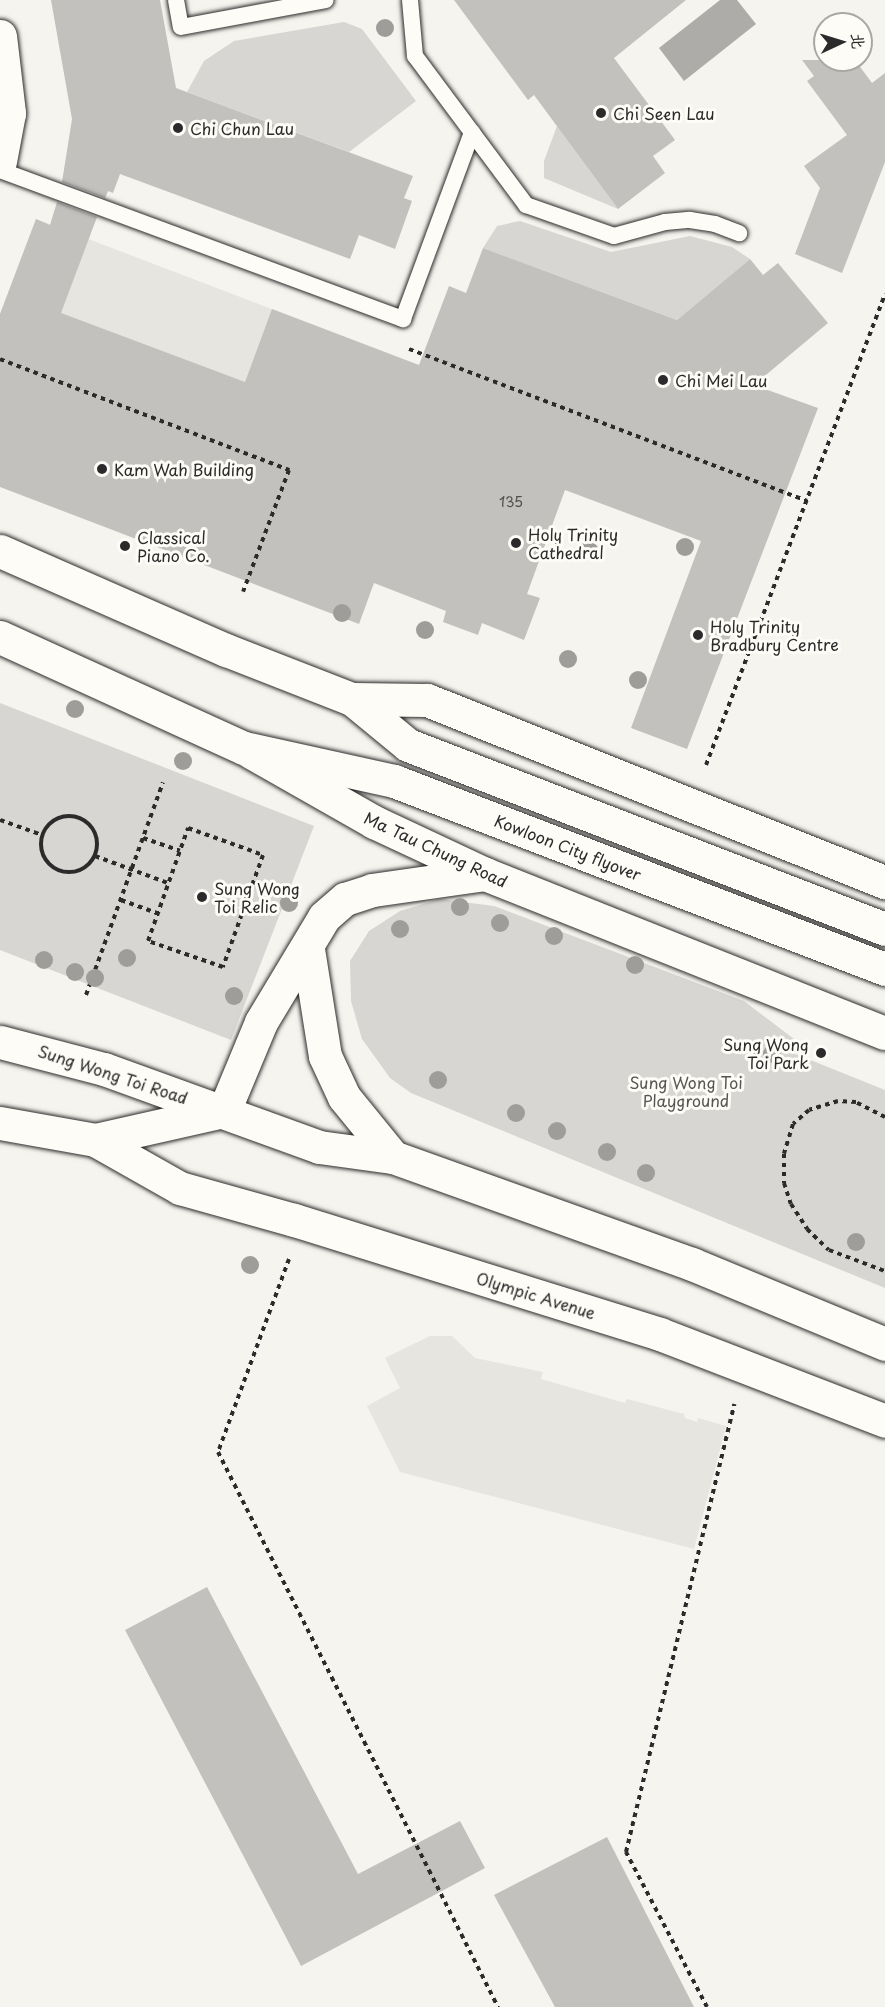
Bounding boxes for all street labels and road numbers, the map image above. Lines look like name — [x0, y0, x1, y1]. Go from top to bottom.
street label: Ma Tau Chung Road — [361, 807, 511, 891]
street label: Kowloon City flyover — [491, 810, 645, 884]
street label: Sung Wong Toi Road — [35, 1041, 191, 1107]
street label: Olympic Avenue — [475, 1268, 597, 1322]

